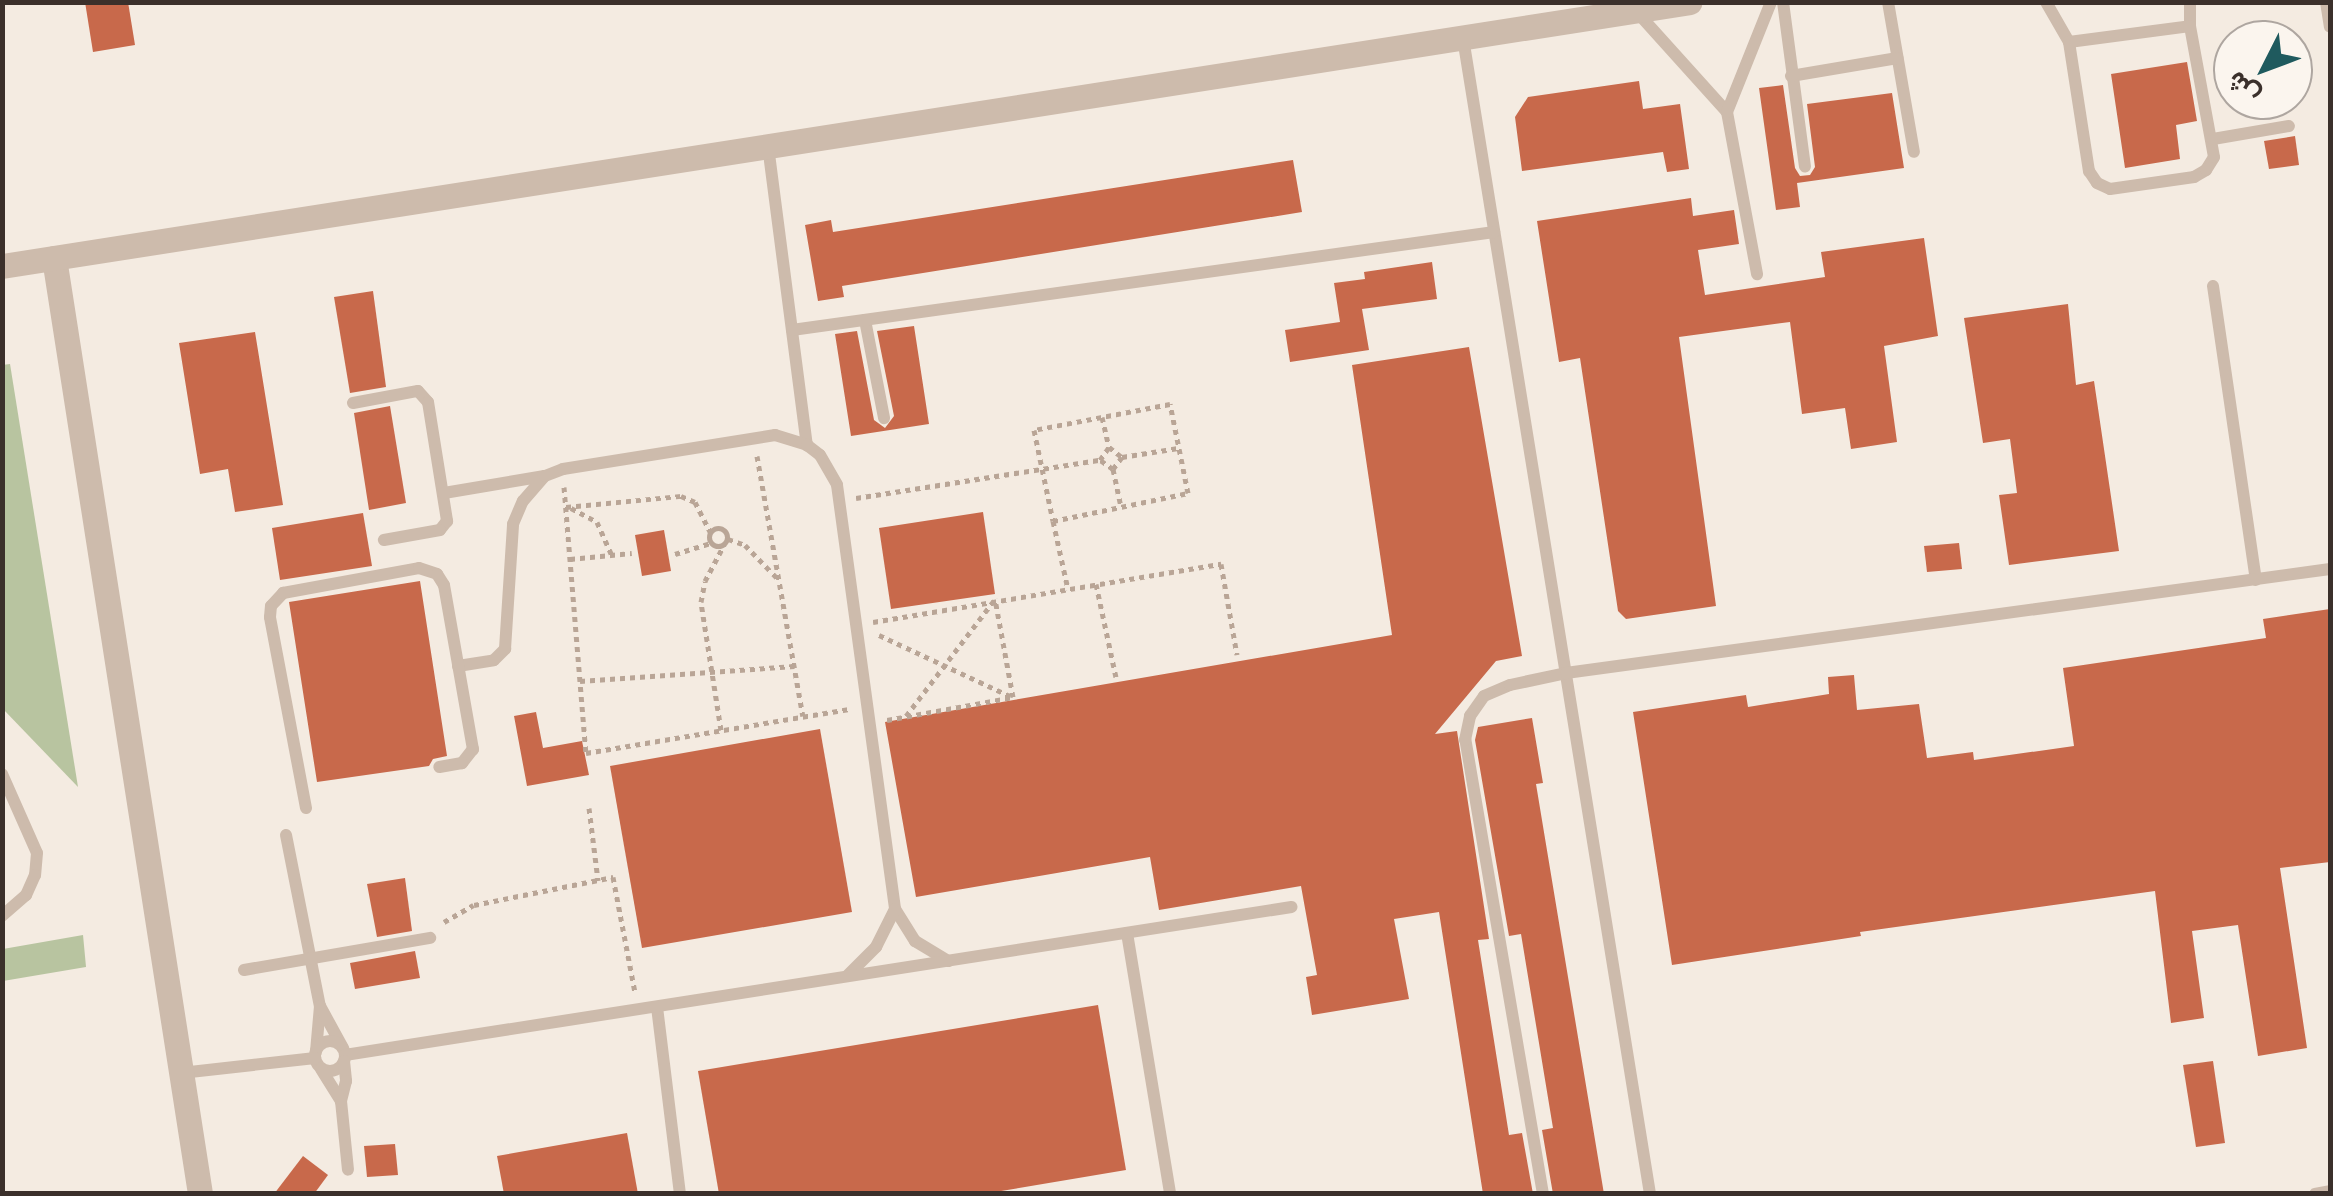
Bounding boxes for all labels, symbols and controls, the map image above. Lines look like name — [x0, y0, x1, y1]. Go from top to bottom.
north arrow — [2213, 20, 2313, 120]
text: ش — [2218, 66, 2265, 113]

